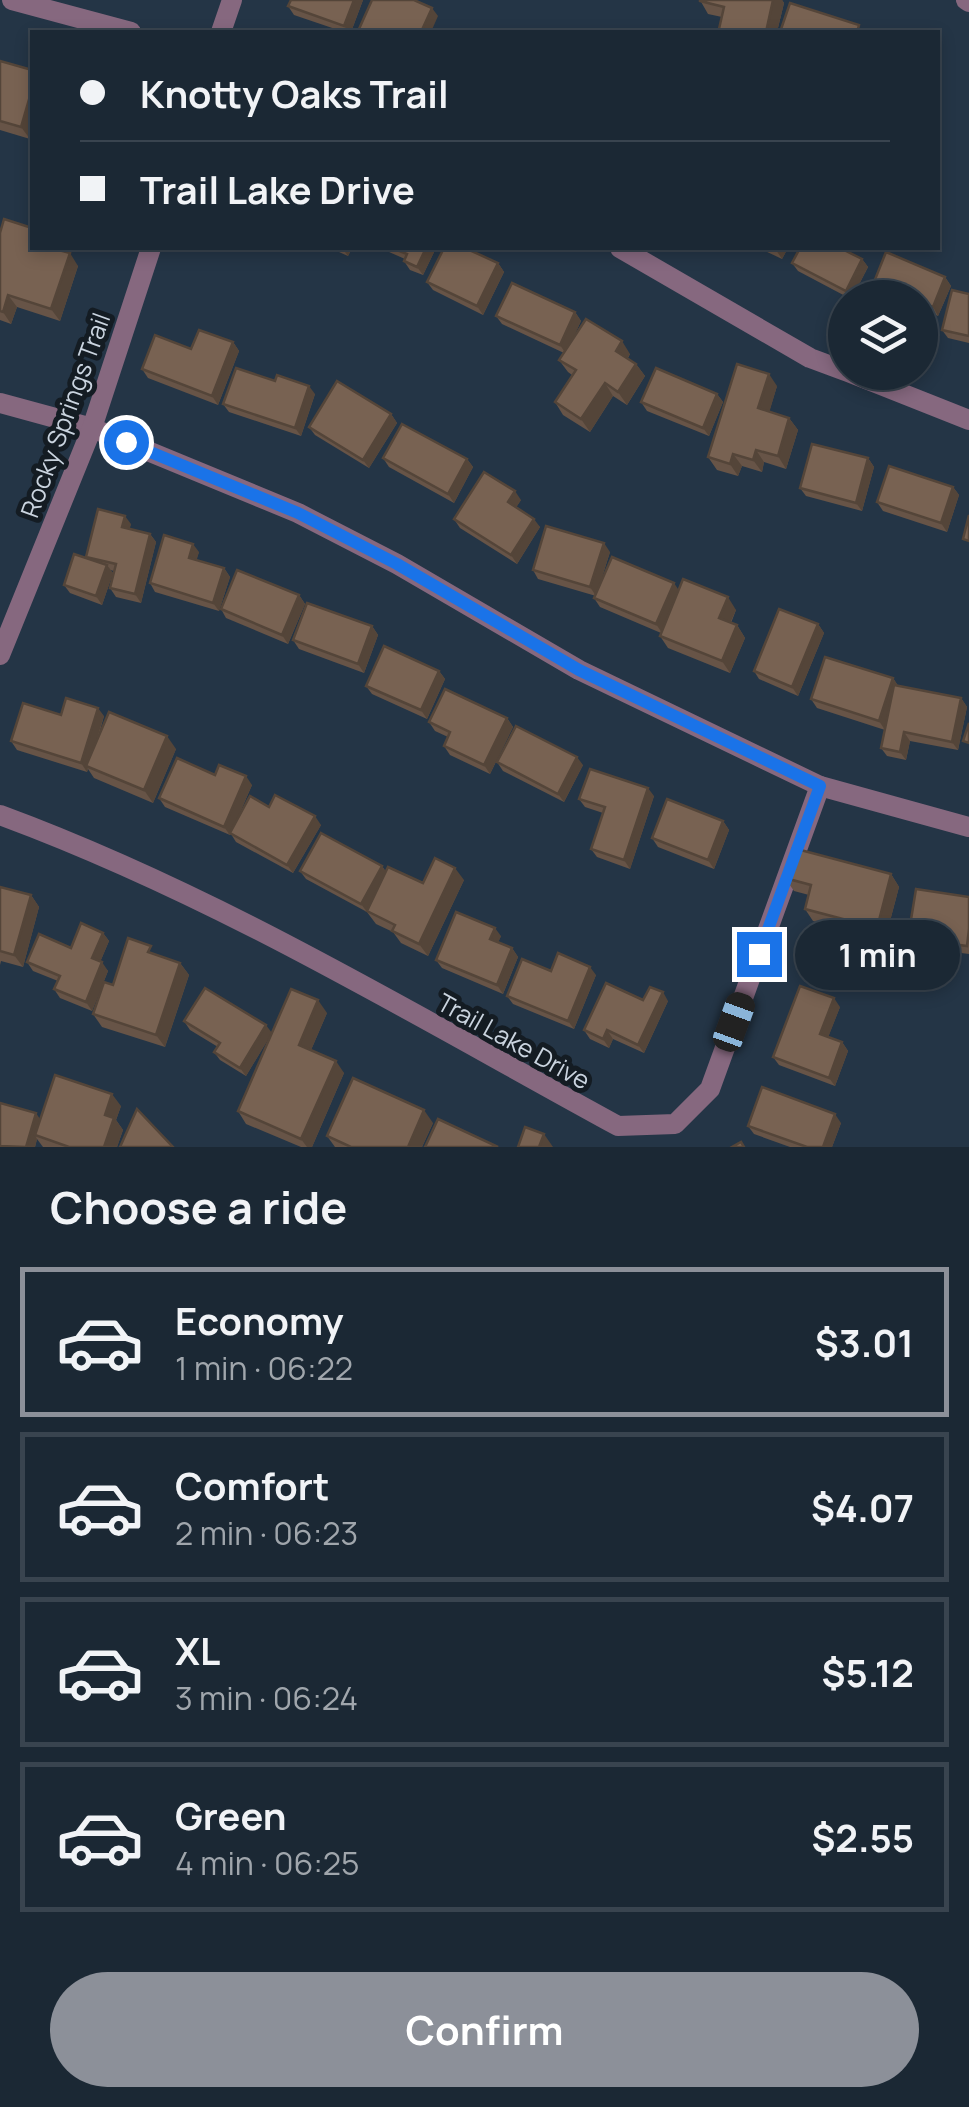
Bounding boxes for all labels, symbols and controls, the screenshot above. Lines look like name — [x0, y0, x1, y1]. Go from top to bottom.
text: Knotty Oaks Trail — [140, 67, 449, 119]
text: Trail Lake Drive — [140, 163, 415, 215]
map controls — [828, 280, 938, 390]
button: layers — [828, 280, 938, 390]
street label: Rocky Springs Trail — [12, 308, 118, 522]
route start — [104, 420, 149, 465]
callout: 1 min — [794, 919, 959, 989]
route end — [737, 932, 782, 977]
text: 1 min — [838, 933, 917, 977]
street label: Trail Lake Drive — [431, 985, 597, 1097]
car — [710, 989, 758, 1055]
text: Choose a ride — [50, 1176, 347, 1238]
text: Economy — [175, 1294, 344, 1346]
icon: car — [55, 1297, 145, 1387]
text: $3.01 — [815, 1316, 914, 1368]
text: 1 min · 06:22 — [175, 1346, 353, 1390]
text: Comfort — [175, 1459, 329, 1511]
icon: car — [55, 1462, 145, 1552]
text: $4.07 — [811, 1481, 914, 1533]
text: 2 min · 06:23 — [175, 1511, 358, 1555]
text: XL — [175, 1624, 220, 1676]
icon: car — [55, 1627, 145, 1717]
text: $5.12 — [822, 1646, 914, 1698]
text: 3 min · 06:24 — [175, 1676, 358, 1720]
text: Green — [175, 1789, 287, 1841]
icon: car — [55, 1792, 145, 1882]
text: $2.55 — [811, 1811, 914, 1863]
text: 4 min · 06:25 — [175, 1841, 360, 1885]
button: Confirm — [50, 1972, 919, 2087]

